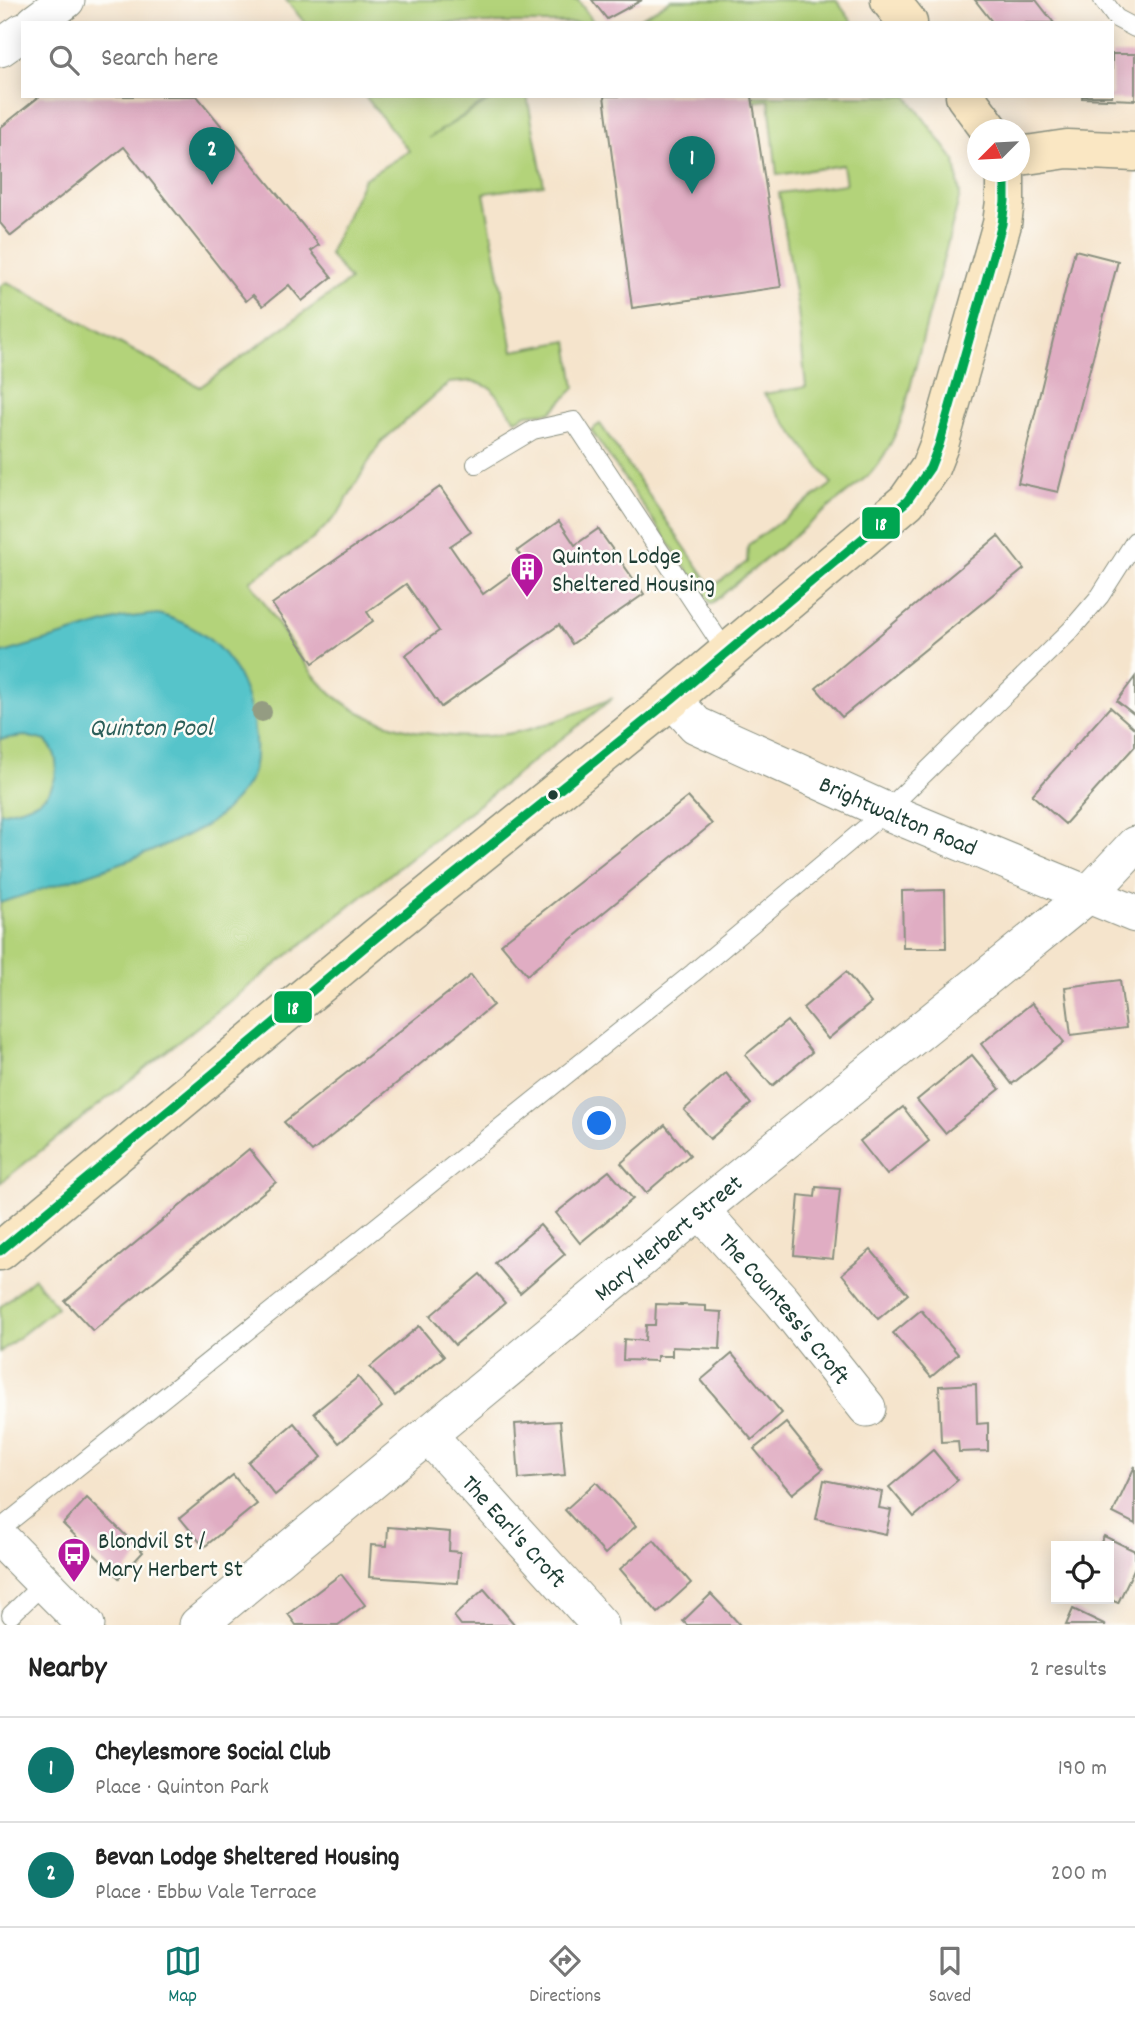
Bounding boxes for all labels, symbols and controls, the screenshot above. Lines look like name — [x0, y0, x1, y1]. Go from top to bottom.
search box — [21, 21, 1114, 98]
icon: search — [45, 41, 83, 79]
text: Search here — [101, 41, 219, 78]
north arrow — [967, 119, 1030, 182]
pin: 2 — [189, 127, 235, 185]
pin: 1 — [669, 136, 715, 194]
line badge: 18 — [861, 506, 901, 540]
text: 18 — [875, 513, 887, 540]
place label: Quinton Lodge Sheltered Housing — [552, 541, 715, 603]
building icon: Quinton Lodge Sheltered Housing — [508, 550, 546, 599]
water label: Quinton Pool — [89, 711, 215, 748]
street label: Brightwalton Road — [813, 769, 981, 867]
unlabelled marker — [546, 788, 560, 802]
line badge: 18 — [273, 990, 313, 1024]
text: 18 — [287, 997, 299, 1024]
your location — [582, 1106, 616, 1140]
street label: Mary Herbert Street — [588, 1168, 751, 1311]
street label: The Countess's Croft — [709, 1227, 857, 1394]
street label: The Earl's Croft — [452, 1469, 573, 1597]
place label: Blondvil St / Mary Herbert St — [98, 1526, 243, 1588]
bus stop icon: Blondvil St / Mary Herbert St — [55, 1535, 93, 1584]
map controls — [1051, 1541, 1114, 1604]
button: locate — [1051, 1541, 1114, 1604]
text: Nearby — [28, 1649, 106, 1692]
text: 2 results — [1030, 1654, 1107, 1687]
text: Cheylesmore Social Club — [95, 1735, 331, 1772]
text: 1 — [48, 1753, 54, 1786]
text: 190 m — [1058, 1753, 1107, 1786]
text: Place · Quinton Park — [95, 1772, 269, 1805]
text: Bevan Lodge Sheltered Housing — [95, 1840, 399, 1877]
text: 2 — [46, 1858, 56, 1891]
text: 200 m — [1051, 1858, 1107, 1891]
text: Place · Ebbw Vale Terrace — [95, 1877, 317, 1910]
tab: Map — [164, 1942, 202, 2011]
tab: Directions — [529, 1942, 601, 2011]
tab: Saved — [929, 1942, 971, 2011]

